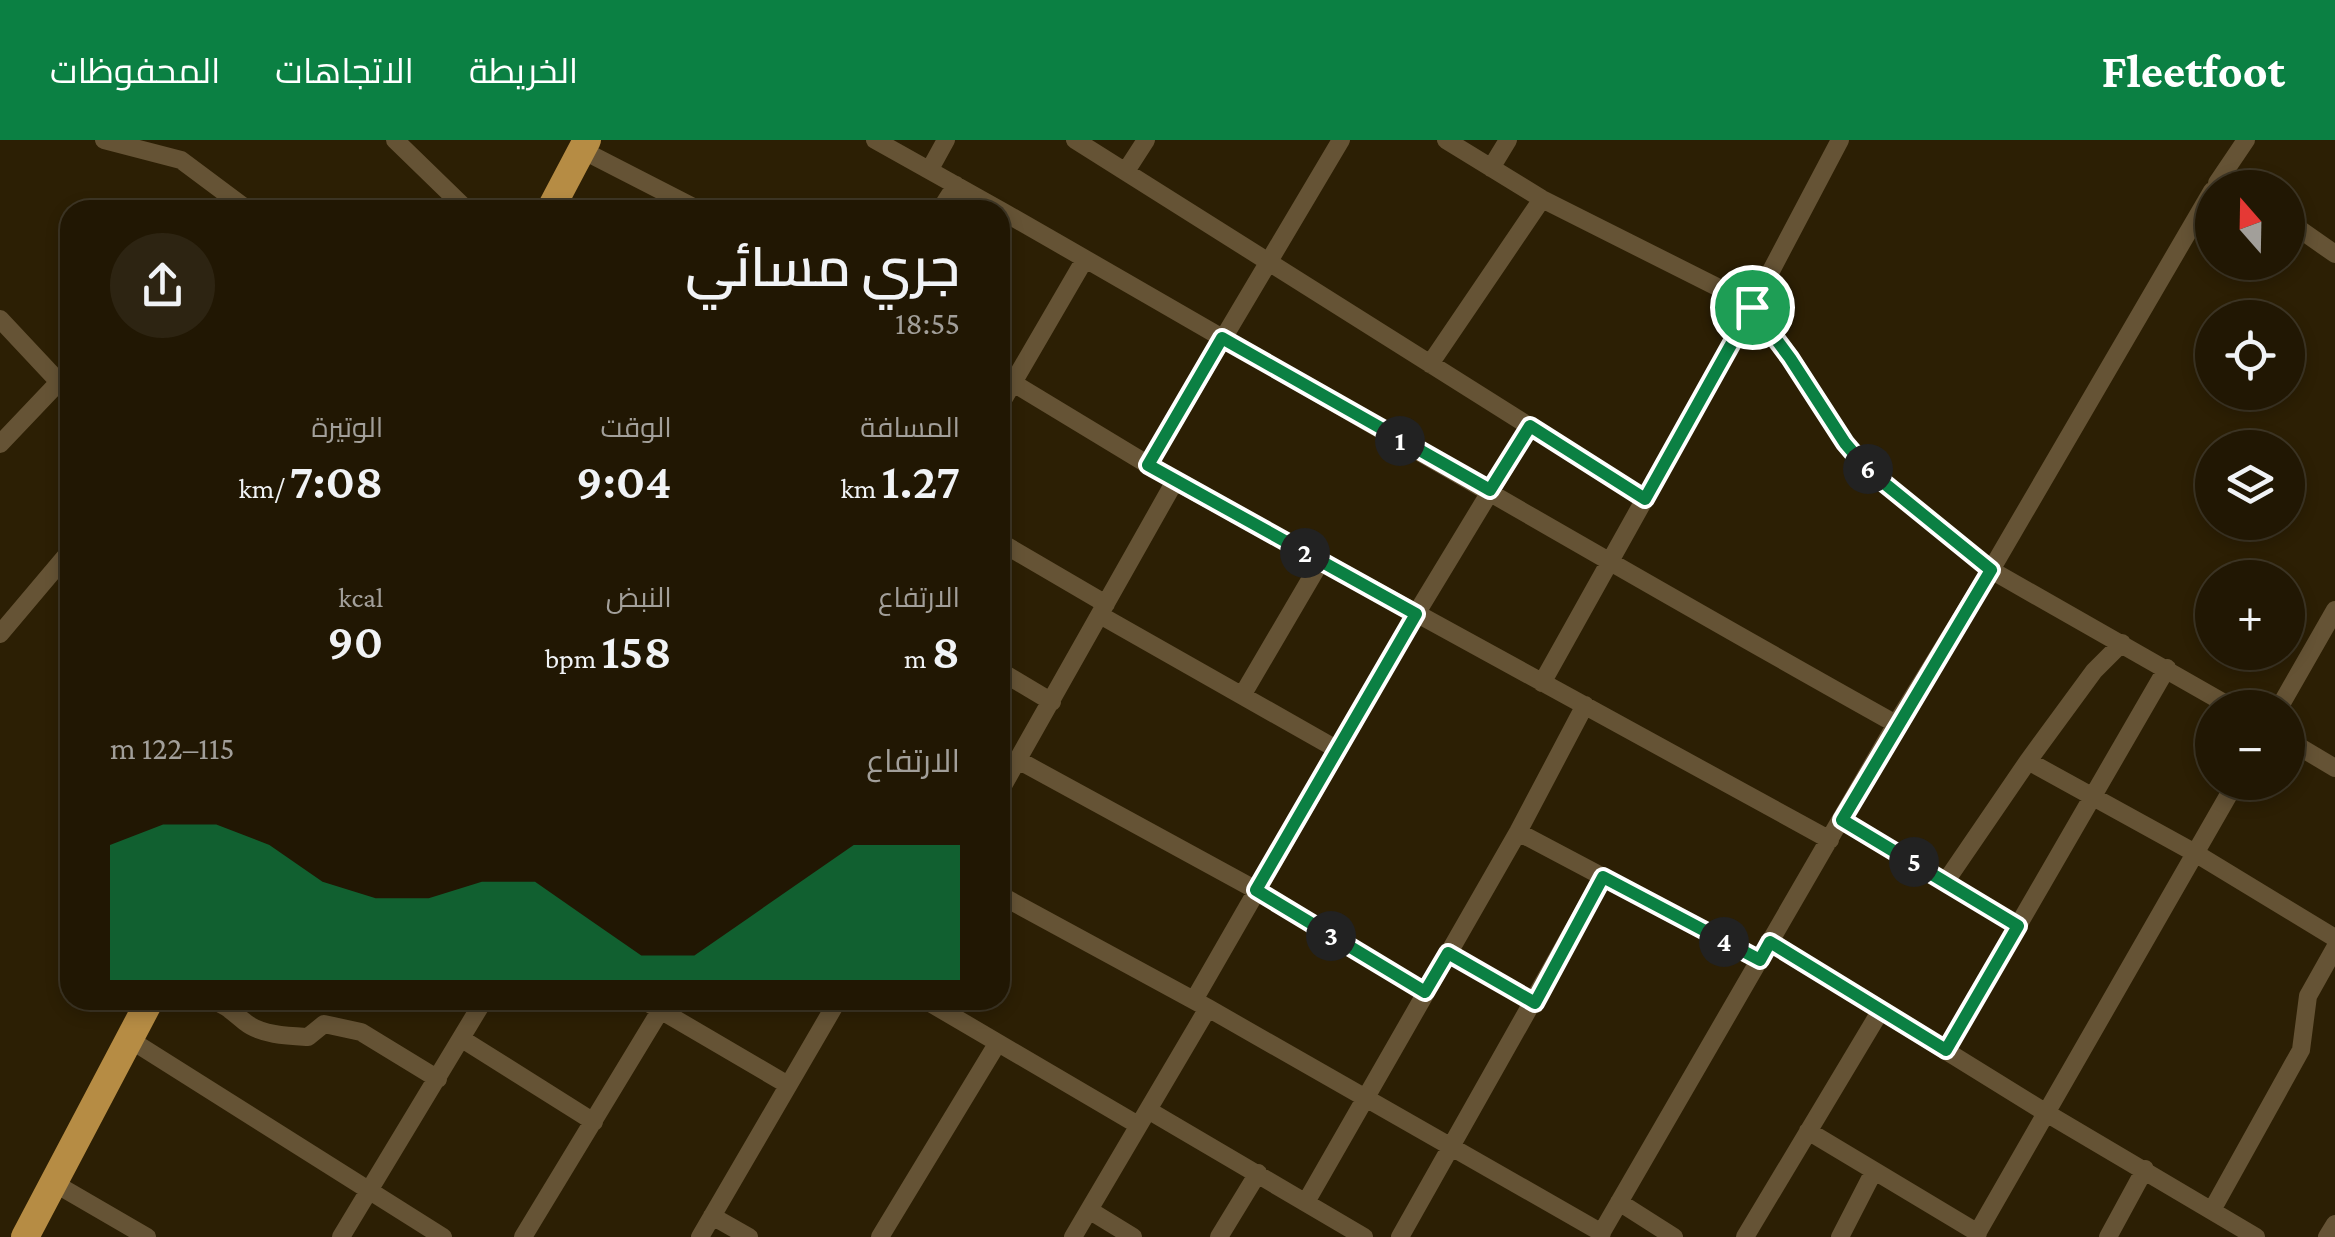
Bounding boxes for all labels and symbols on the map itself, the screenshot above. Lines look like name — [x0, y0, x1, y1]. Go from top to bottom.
north arrow — [2195, 170, 2305, 280]
pin — [1710, 265, 1795, 350]
pin: 1 — [1375, 416, 1425, 466]
pin: 6 — [1843, 444, 1893, 494]
pin: 2 — [1280, 528, 1330, 578]
pin: 5 — [1889, 837, 1939, 887]
pin: 3 — [1306, 911, 1356, 961]
pin: 4 — [1699, 917, 1749, 967]

